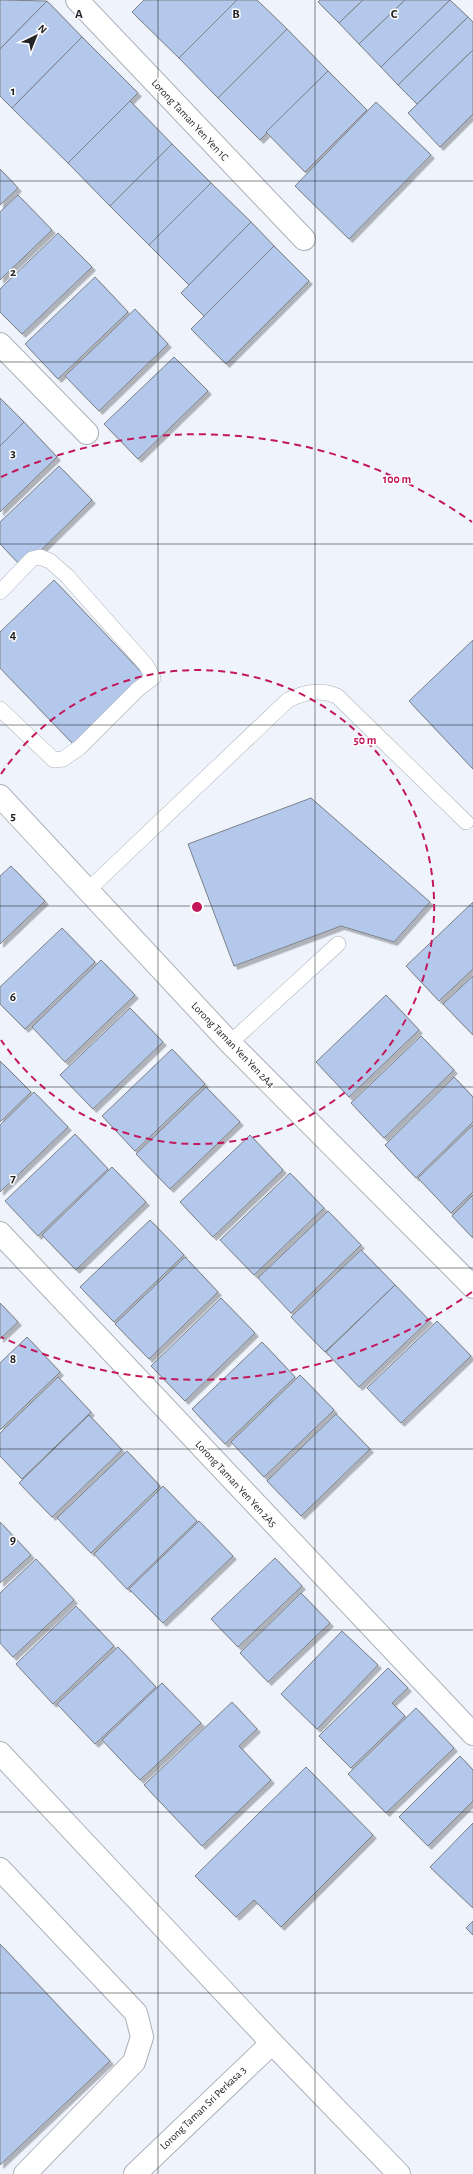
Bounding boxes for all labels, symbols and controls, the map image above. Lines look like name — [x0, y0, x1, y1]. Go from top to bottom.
text: A — [75, 8, 83, 21]
text: B — [232, 8, 240, 21]
text: C — [391, 8, 398, 21]
north arrow — [16, 16, 56, 56]
text: N — [36, 22, 49, 36]
street label: Lorong Taman Yen Yen 1C — [149, 77, 231, 163]
text: 1 — [11, 85, 15, 98]
text: 2 — [10, 266, 16, 279]
text: 3 — [10, 447, 16, 460]
text: 100 m — [383, 473, 411, 485]
text: 4 — [10, 629, 17, 642]
text: 50 m — [354, 734, 377, 746]
text: 5 — [10, 810, 16, 823]
centre of rings — [190, 900, 204, 914]
text: 6 — [10, 991, 16, 1004]
street label: Lorong Taman Yen Yen 2A4 — [189, 1000, 277, 1090]
text: 7 — [10, 1172, 16, 1185]
text: 8 — [10, 1353, 16, 1366]
street label: Lorong Taman Yen Yen 2A5 — [193, 1439, 279, 1530]
text: 9 — [10, 1534, 16, 1547]
street label: Lorong Taman Sri Perkasa 3 — [158, 2064, 248, 2152]

